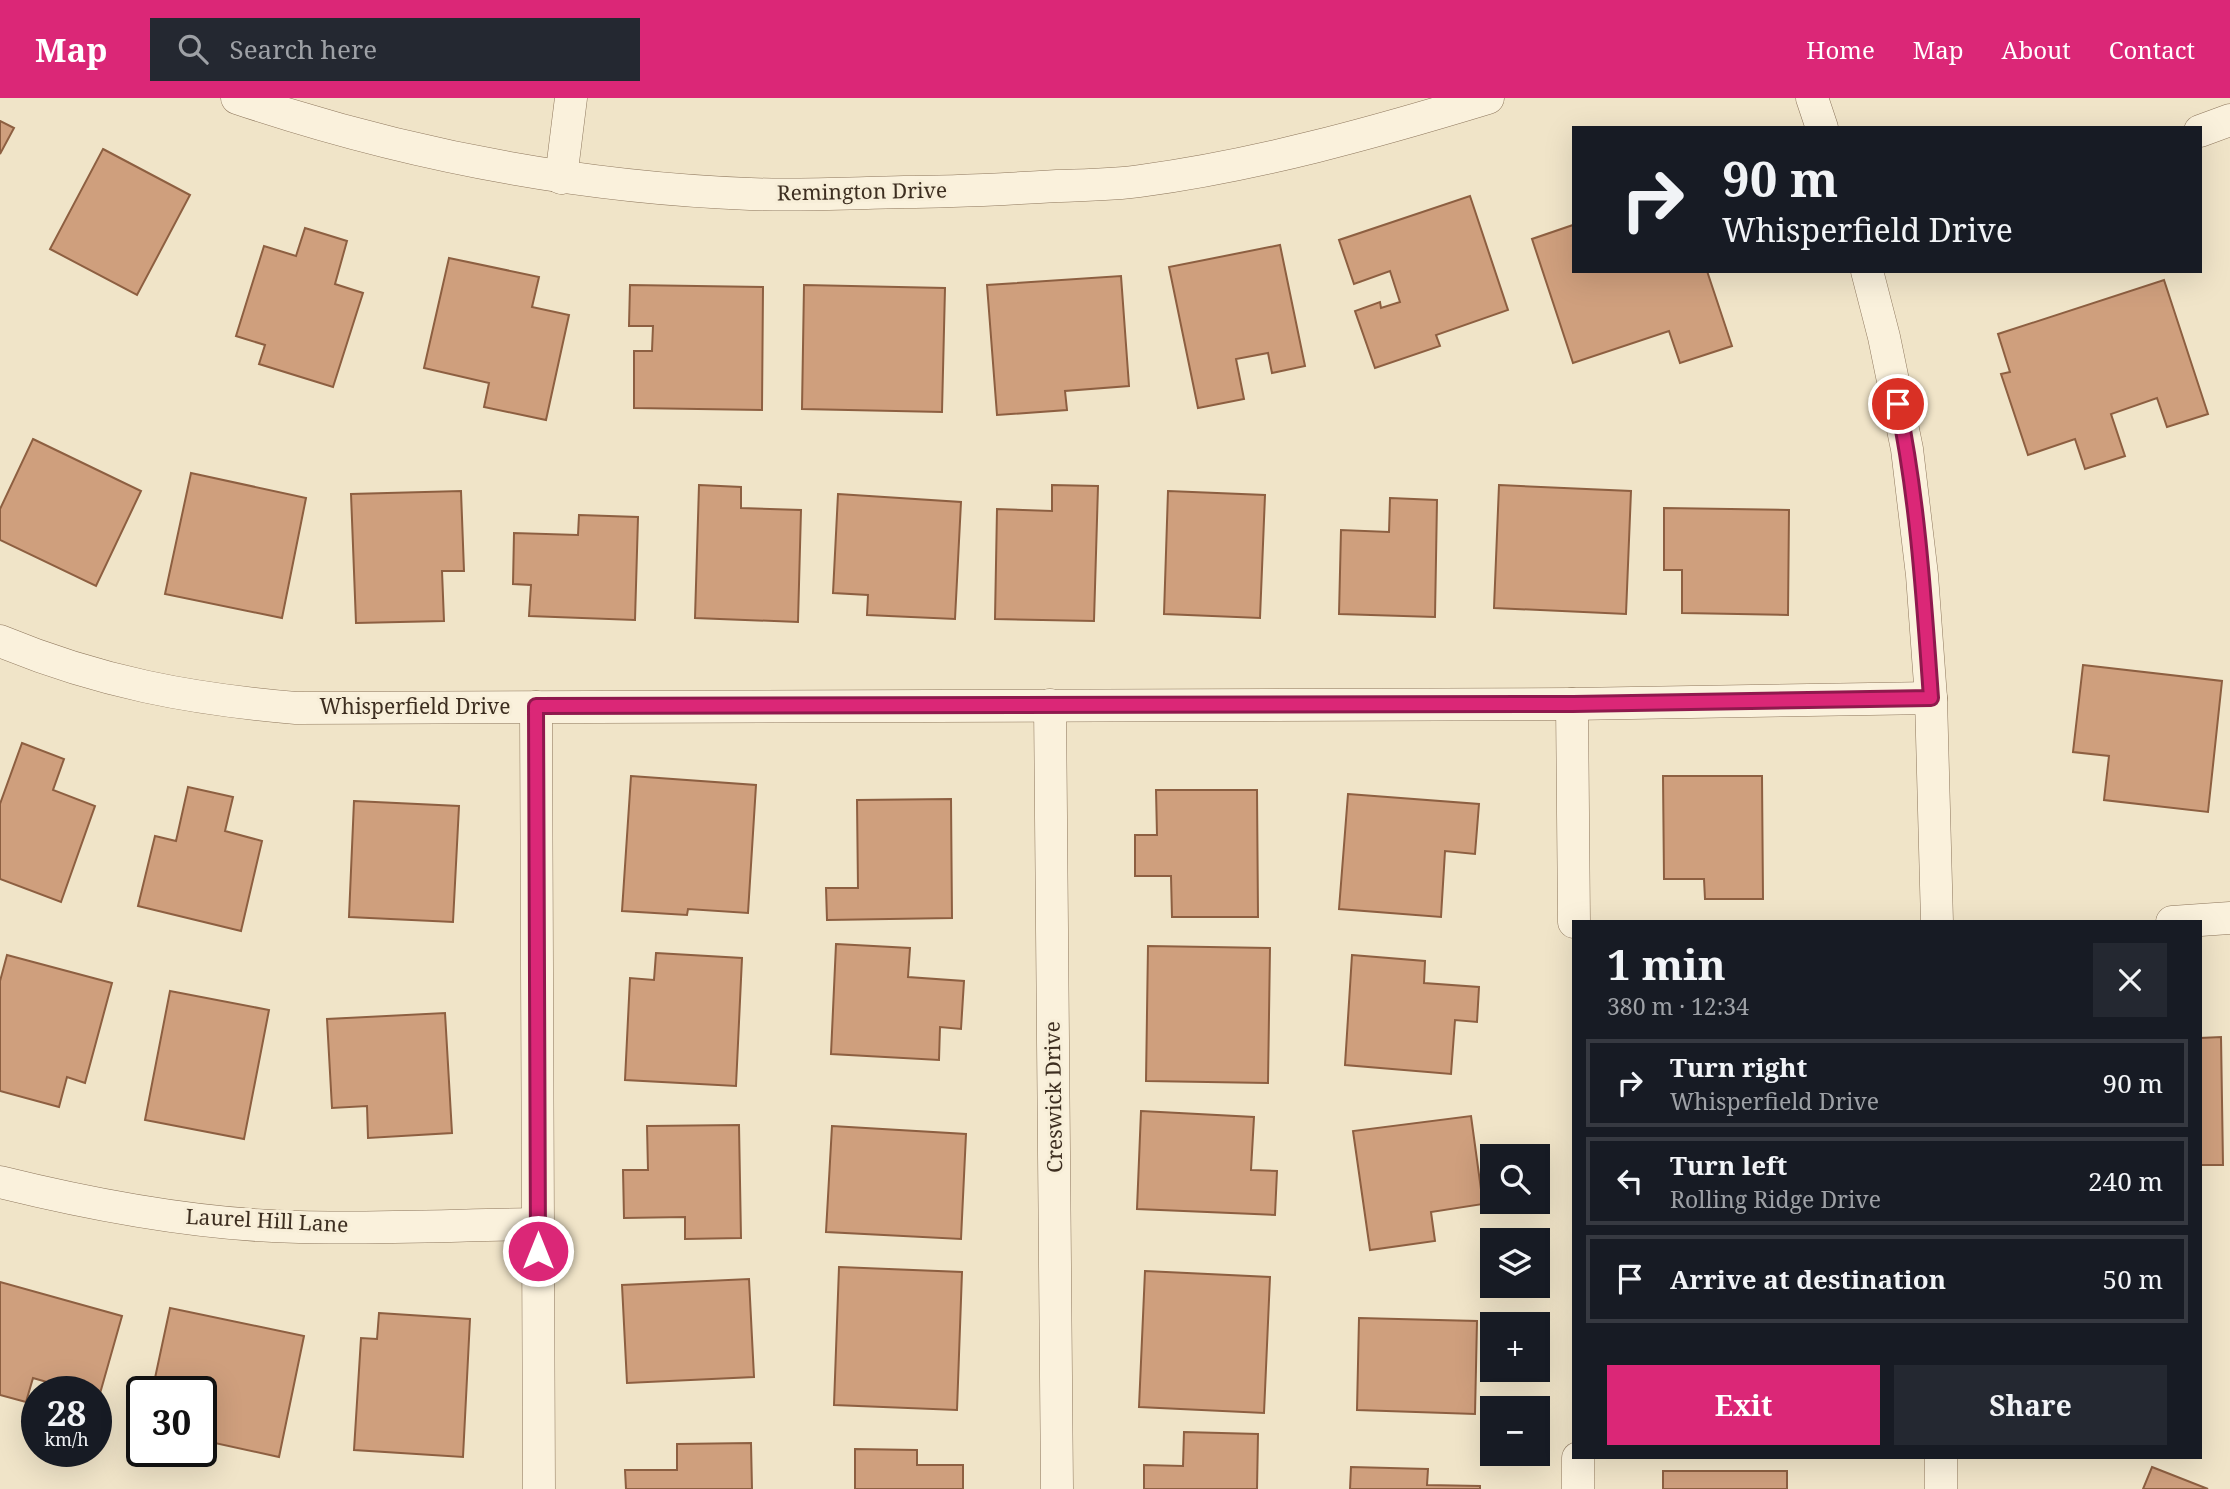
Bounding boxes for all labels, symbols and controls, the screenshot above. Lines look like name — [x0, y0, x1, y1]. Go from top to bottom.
search box — [150, 18, 640, 81]
text: Map — [35, 27, 108, 72]
icon: search — [174, 30, 212, 68]
text: Search here — [230, 31, 377, 67]
text: Home — [1806, 33, 1875, 66]
text: Map — [1913, 33, 1964, 66]
text: About — [2002, 33, 2071, 66]
text: Contact — [2109, 33, 2195, 66]
text: 90 m — [1722, 145, 1838, 211]
icon: right — [1607, 154, 1698, 245]
street label: Remington Drive — [777, 176, 947, 206]
text: Whisperfield Drive — [1722, 208, 2013, 251]
pin — [1868, 374, 1928, 434]
icon: arrive — [1879, 385, 1917, 423]
street label: Whisperfield Drive — [320, 692, 510, 720]
text: 1 min — [1607, 935, 1726, 992]
button: close — [2093, 943, 2167, 1017]
text: 380 m · 12:34 — [1607, 990, 1749, 1022]
street label: Creswick Drive — [1038, 1021, 1068, 1173]
text: Turn right — [1670, 1049, 1807, 1085]
icon: right — [1611, 1064, 1649, 1102]
text: 90 m — [2103, 1065, 2163, 1101]
text: Whisperfield Drive — [1670, 1085, 1879, 1117]
map controls — [1480, 1144, 1550, 1466]
button: search — [1480, 1144, 1550, 1214]
text: Turn left — [1670, 1147, 1787, 1183]
icon: left — [1611, 1162, 1649, 1200]
text: 240 m — [2088, 1163, 2163, 1199]
text: Rolling Ridge Drive — [1670, 1183, 1881, 1215]
street label: Laurel Hill Lane — [185, 1202, 349, 1238]
position arrow — [501, 1214, 575, 1288]
button: layers — [1480, 1228, 1550, 1298]
icon: arrive — [1611, 1260, 1649, 1298]
text: Arrive at destination — [1670, 1261, 1946, 1297]
text: 50 m — [2103, 1261, 2163, 1297]
button: + — [1480, 1312, 1550, 1382]
button: Exit — [1607, 1365, 1880, 1445]
button: Share — [1894, 1365, 2167, 1445]
speed limit sign: 30 — [126, 1376, 217, 1467]
text: 28 — [47, 1389, 86, 1436]
button: − — [1480, 1396, 1550, 1466]
text: km/h — [44, 1427, 89, 1451]

